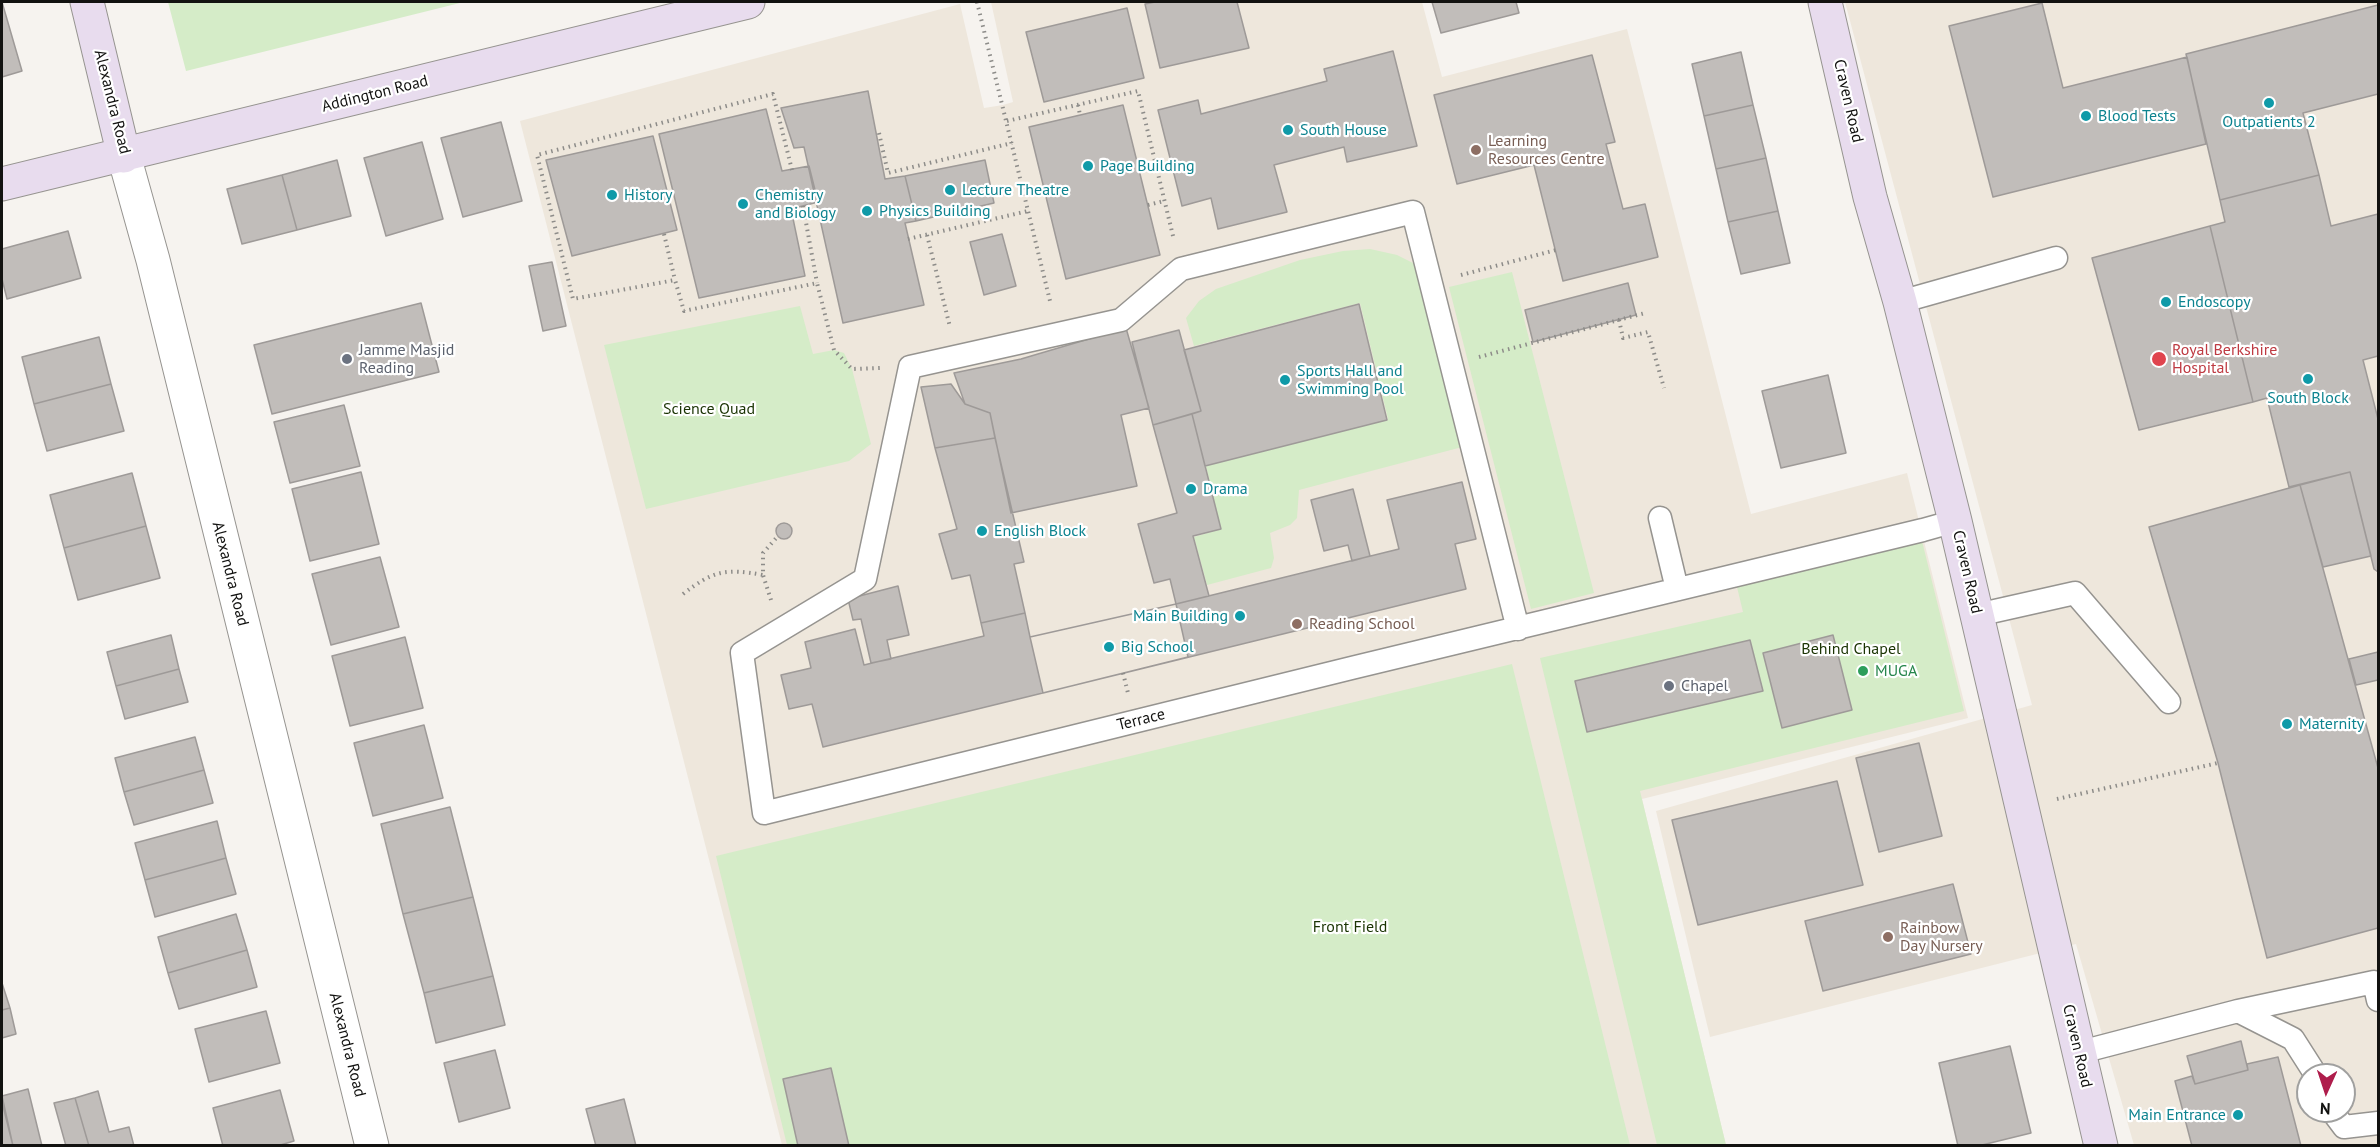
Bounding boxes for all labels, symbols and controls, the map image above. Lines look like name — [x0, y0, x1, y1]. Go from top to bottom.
street label: Alexandra Road — [90, 48, 134, 156]
street label: Craven Road — [1829, 58, 1867, 144]
street label: Addington Road — [320, 72, 430, 116]
marker: Outpatients 2 — [2262, 96, 2276, 110]
place label: Blood Tests — [2098, 106, 2176, 126]
marker: Blood Tests — [2079, 109, 2093, 123]
place label: Outpatients 2 — [2222, 112, 2316, 132]
place label: South House — [1300, 120, 1387, 140]
marker: South House — [1281, 123, 1295, 137]
place label: Learning Resources Centre — [1488, 131, 1605, 169]
marker: Learning Resources Centre — [1469, 143, 1483, 157]
place label: Page Building — [1100, 156, 1194, 176]
marker: Page Building — [1081, 159, 1095, 173]
place label: Lecture Theatre — [962, 180, 1069, 200]
marker: Lecture Theatre — [943, 183, 957, 197]
place label: History — [624, 185, 672, 205]
place label: Chemistry and Biology — [755, 185, 836, 223]
marker: History — [605, 188, 619, 202]
marker: Chemistry and Biology — [736, 197, 750, 211]
place label: Physics Building — [879, 201, 991, 221]
marker: Physics Building — [860, 204, 874, 218]
place label: Endoscopy — [2178, 292, 2251, 312]
marker: Endoscopy — [2159, 295, 2173, 309]
place label: Jamme Masjid Reading — [359, 340, 454, 378]
place label: Royal Berkshire Hospital — [2172, 340, 2277, 378]
marker: Royal Berkshire Hospital — [2150, 350, 2168, 368]
marker: Jamme Masjid Reading — [340, 352, 354, 366]
place label: Sports Hall and Swimming Pool — [1297, 361, 1404, 399]
marker: South Block — [2301, 372, 2315, 386]
marker: Sports Hall and Swimming Pool — [1278, 373, 1292, 387]
place label: South Block — [2267, 388, 2349, 408]
park label: Science Quad — [663, 399, 755, 419]
place label: Drama — [1203, 479, 1248, 499]
marker: Drama — [1184, 482, 1198, 496]
street label: Alexandra Road — [208, 520, 252, 628]
place label: English Block — [994, 521, 1086, 541]
marker: English Block — [975, 524, 989, 538]
street label: Craven Road — [1948, 529, 1986, 615]
place label: Main Building — [1133, 606, 1228, 626]
marker: Main Building — [1233, 609, 1247, 623]
place label: Reading School — [1309, 614, 1415, 634]
marker: Reading School — [1290, 617, 1304, 631]
place label: Big School — [1121, 637, 1194, 657]
park label: Behind Chapel — [1801, 639, 1901, 659]
marker: Big School — [1102, 640, 1116, 654]
place label: MUGA — [1875, 661, 1917, 681]
marker: MUGA — [1856, 664, 1870, 678]
place label: Chapel — [1681, 676, 1728, 696]
marker: Chapel — [1662, 679, 1676, 693]
street label: Terrace — [1115, 705, 1167, 735]
place label: Maternity — [2299, 714, 2364, 734]
marker: Maternity — [2280, 717, 2294, 731]
park label: Front Field — [1313, 917, 1387, 937]
place label: Rainbow Day Nursery — [1900, 918, 1983, 956]
marker: Rainbow Day Nursery — [1881, 930, 1895, 944]
street label: Alexandra Road — [325, 991, 369, 1099]
street label: Craven Road — [2058, 1003, 2096, 1089]
north arrow — [2296, 1063, 2356, 1123]
text: N — [2319, 1099, 2331, 1119]
place label: Main Entrance — [2128, 1105, 2226, 1125]
marker: Main Entrance — [2231, 1108, 2245, 1122]

